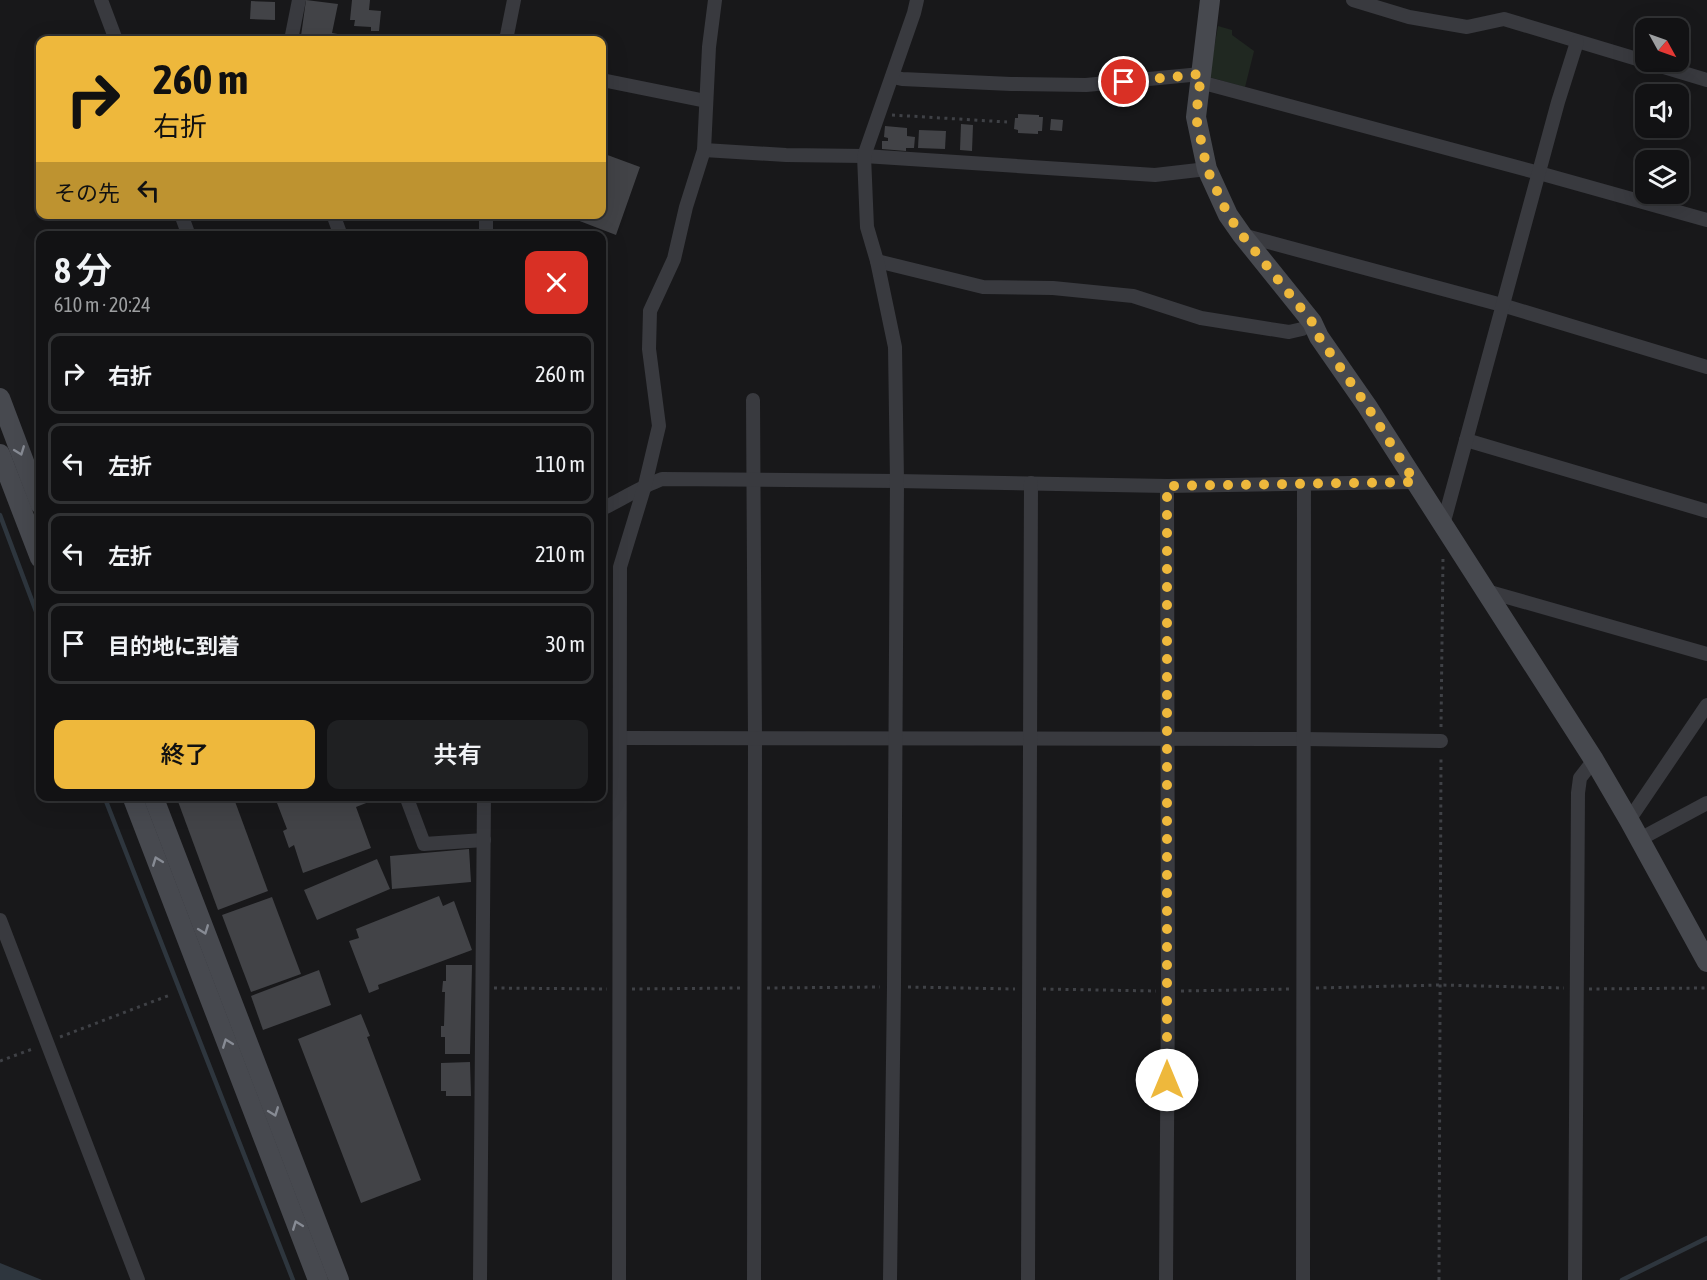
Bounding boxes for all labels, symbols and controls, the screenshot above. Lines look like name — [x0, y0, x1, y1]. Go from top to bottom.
north arrow — [1635, 18, 1689, 72]
map controls — [1635, 18, 1689, 204]
text: 260 m — [153, 55, 248, 103]
pin — [1098, 56, 1149, 107]
icon: right — [54, 60, 132, 138]
icon: arrive — [1107, 65, 1140, 98]
button: sound — [1635, 84, 1689, 138]
text: 右折 — [153, 111, 207, 142]
button: layers — [1635, 150, 1689, 204]
icon: left — [132, 174, 165, 207]
text: その先 — [54, 180, 120, 206]
text: 8 分 — [54, 249, 112, 291]
button: close — [525, 251, 588, 314]
text: 610 m · 20:24 — [54, 293, 151, 316]
icon: right — [57, 357, 90, 390]
text: 260 m — [535, 361, 585, 387]
text: 右折 — [108, 363, 152, 389]
one-way arrow — [13, 445, 26, 456]
icon: left — [57, 447, 90, 480]
text: 110 m — [535, 451, 585, 477]
text: 左折 — [108, 453, 152, 479]
icon: left — [57, 537, 90, 570]
text: 210 m — [535, 541, 585, 567]
text: 左折 — [108, 543, 152, 569]
icon: arrive — [57, 627, 90, 660]
text: 30 m — [545, 631, 585, 657]
text: 目的地に到着 — [108, 633, 240, 659]
button: 終了 — [54, 720, 315, 789]
button: 共有 — [327, 720, 588, 789]
one-way arrow — [152, 857, 165, 867]
one-way arrow — [197, 923, 209, 934]
one-way arrow — [222, 1039, 235, 1049]
position arrow — [1135, 1048, 1199, 1112]
one-way arrow — [267, 1105, 279, 1116]
one-way arrow — [292, 1221, 305, 1231]

